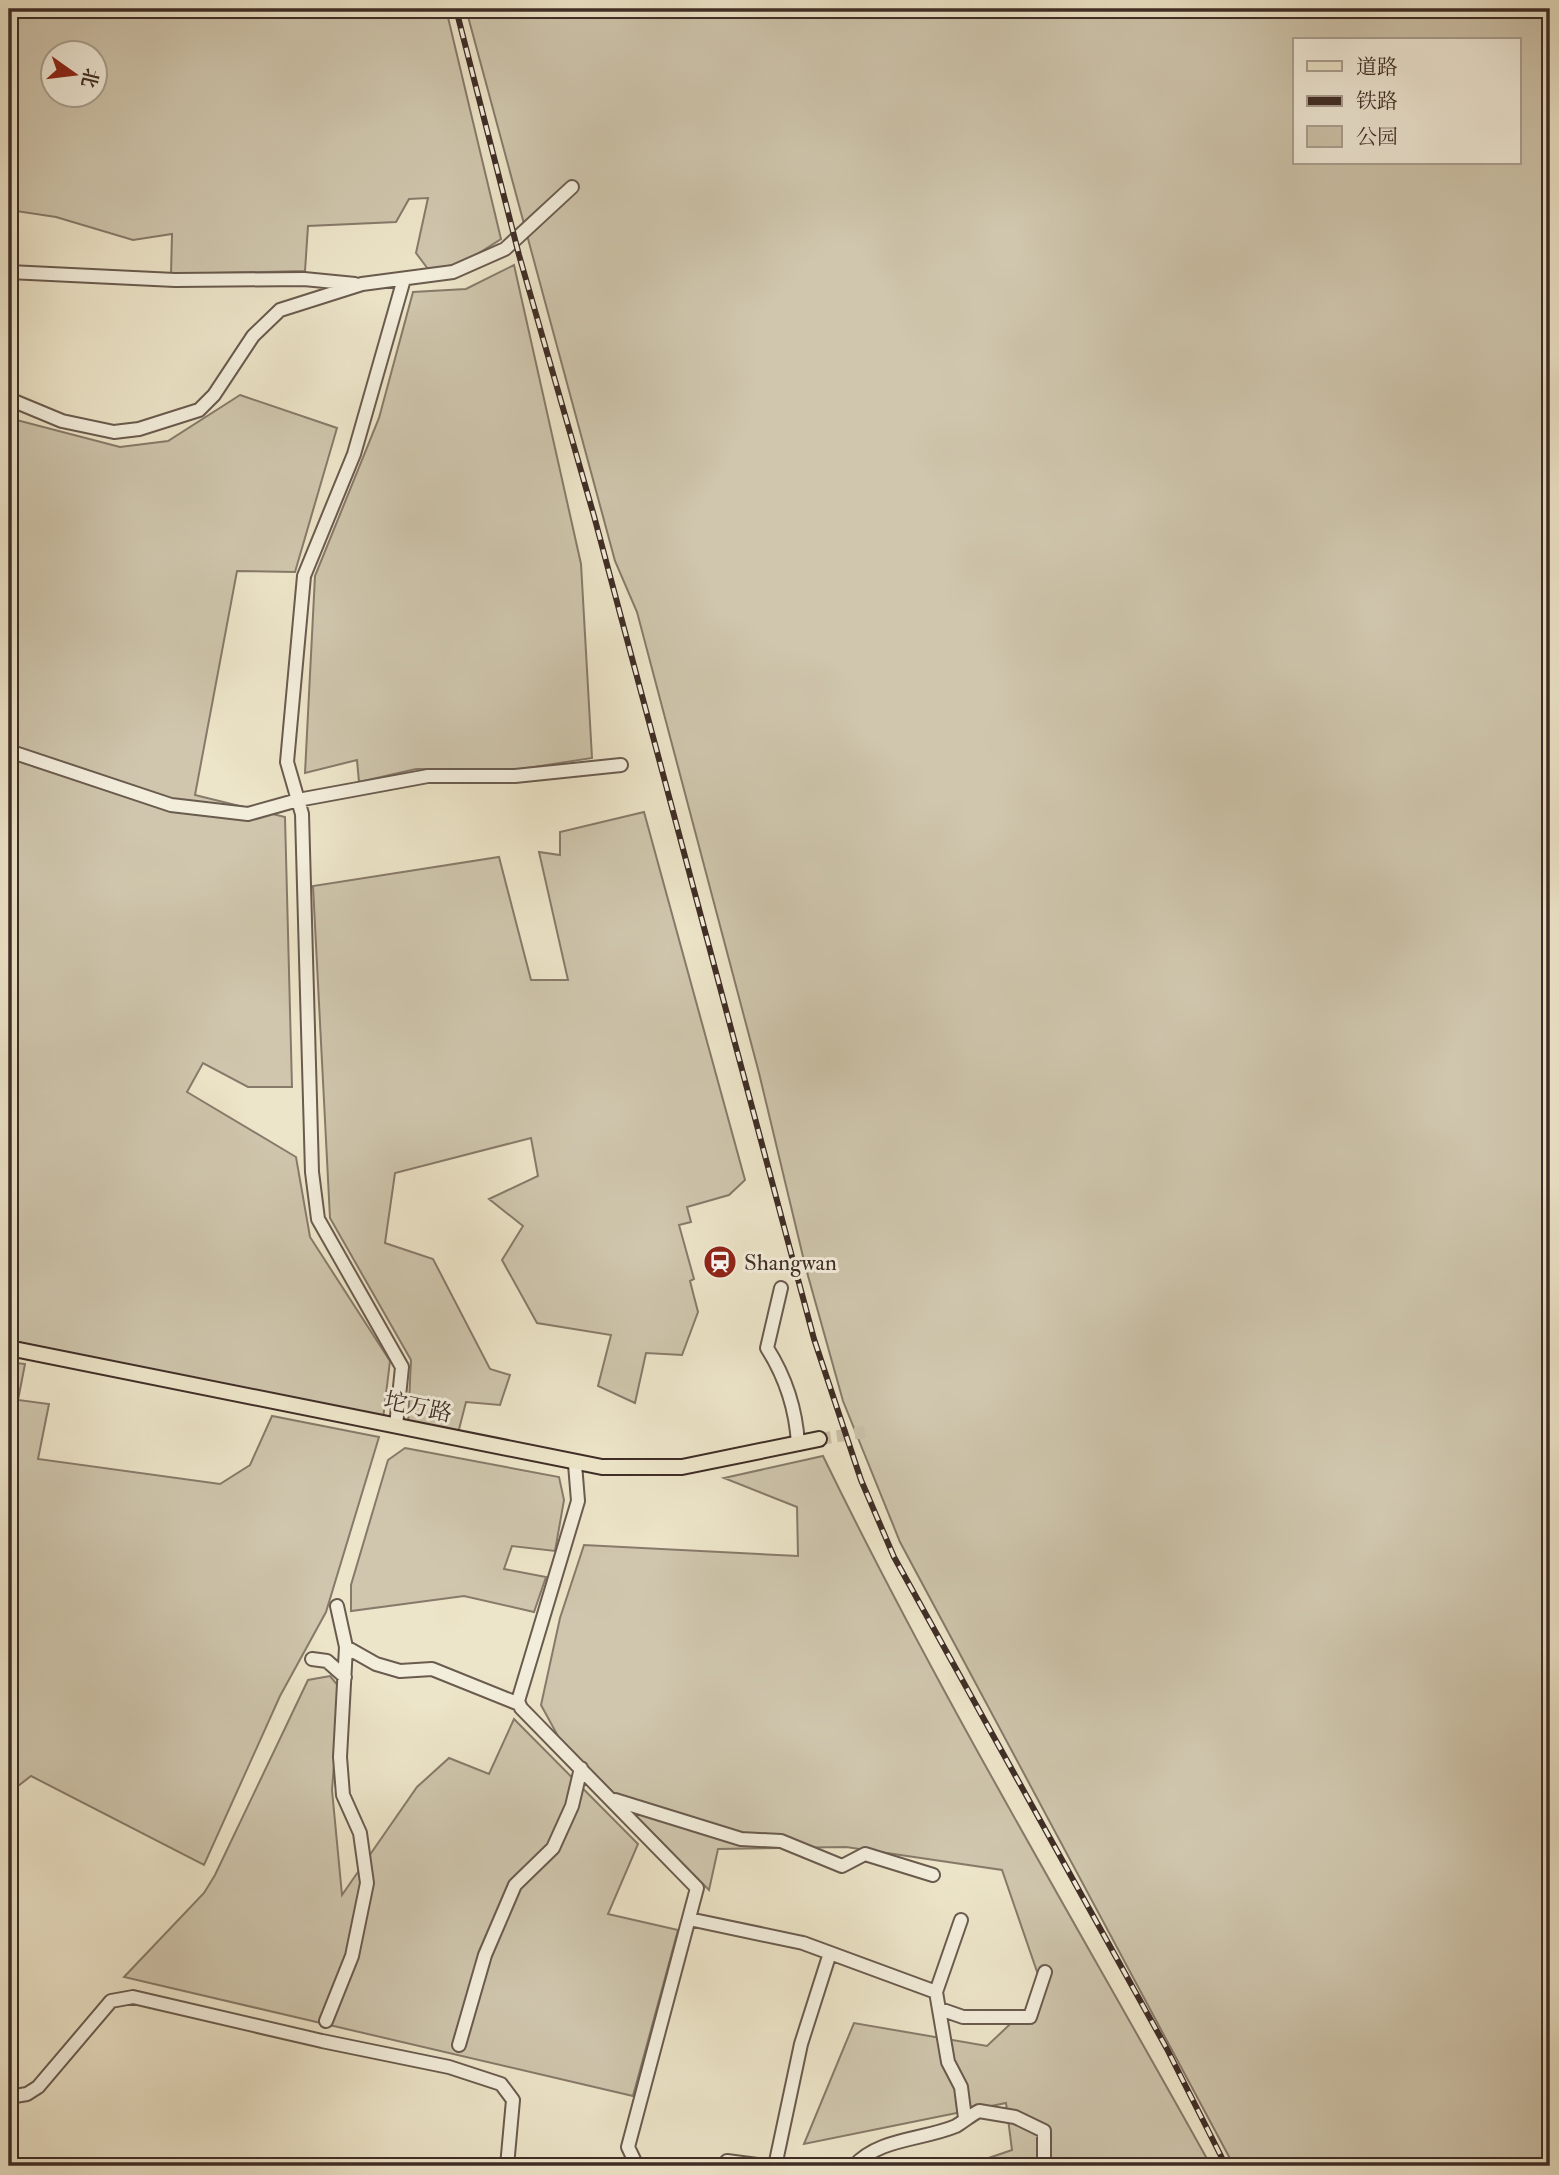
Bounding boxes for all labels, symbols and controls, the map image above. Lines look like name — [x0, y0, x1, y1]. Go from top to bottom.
north arrow — [38, 38, 108, 108]
legend — [1293, 38, 1520, 164]
text: 道路 — [1356, 54, 1398, 81]
text: 北 — [76, 66, 103, 90]
text: 铁路 — [1356, 88, 1398, 115]
text: 公园 — [1356, 124, 1398, 151]
station icon: Shangwan — [701, 1243, 739, 1281]
place label: Shangwan — [744, 1248, 837, 1277]
street label: 坨万路 — [381, 1386, 455, 1428]

